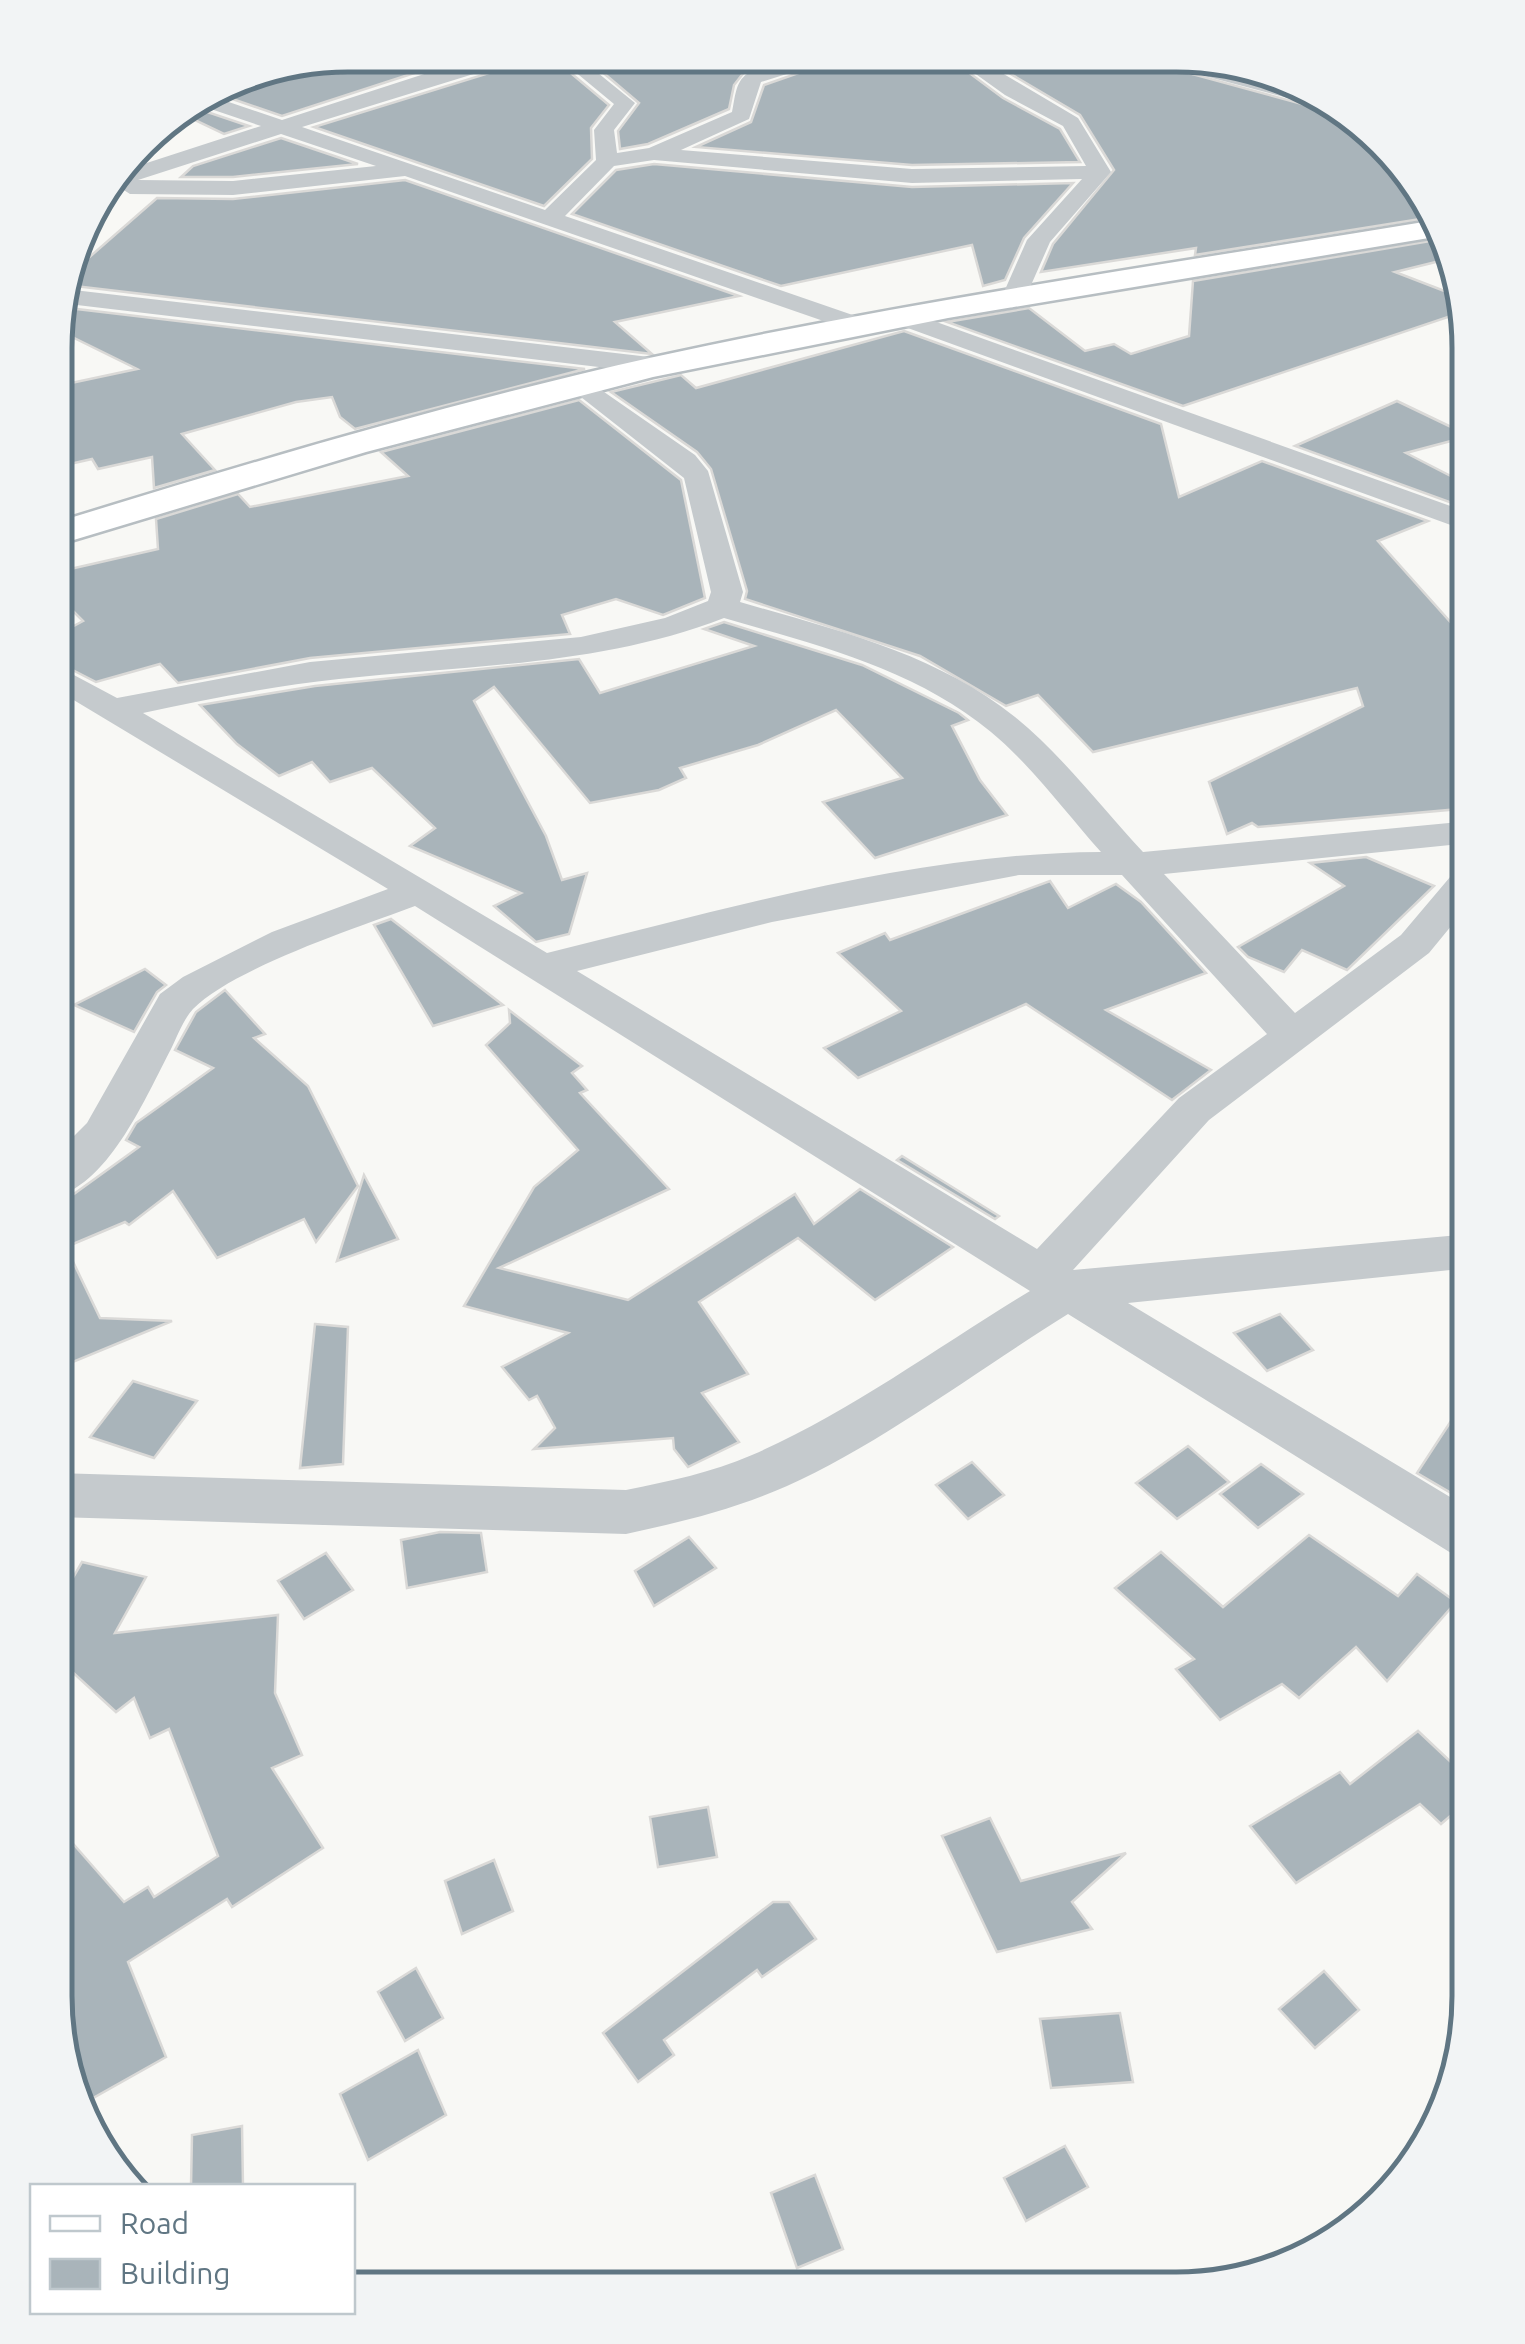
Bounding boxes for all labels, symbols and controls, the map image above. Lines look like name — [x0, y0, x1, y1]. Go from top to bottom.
legend — [30, 2184, 355, 2314]
text: Road — [120, 2206, 189, 2240]
text: Building — [120, 2256, 231, 2290]

